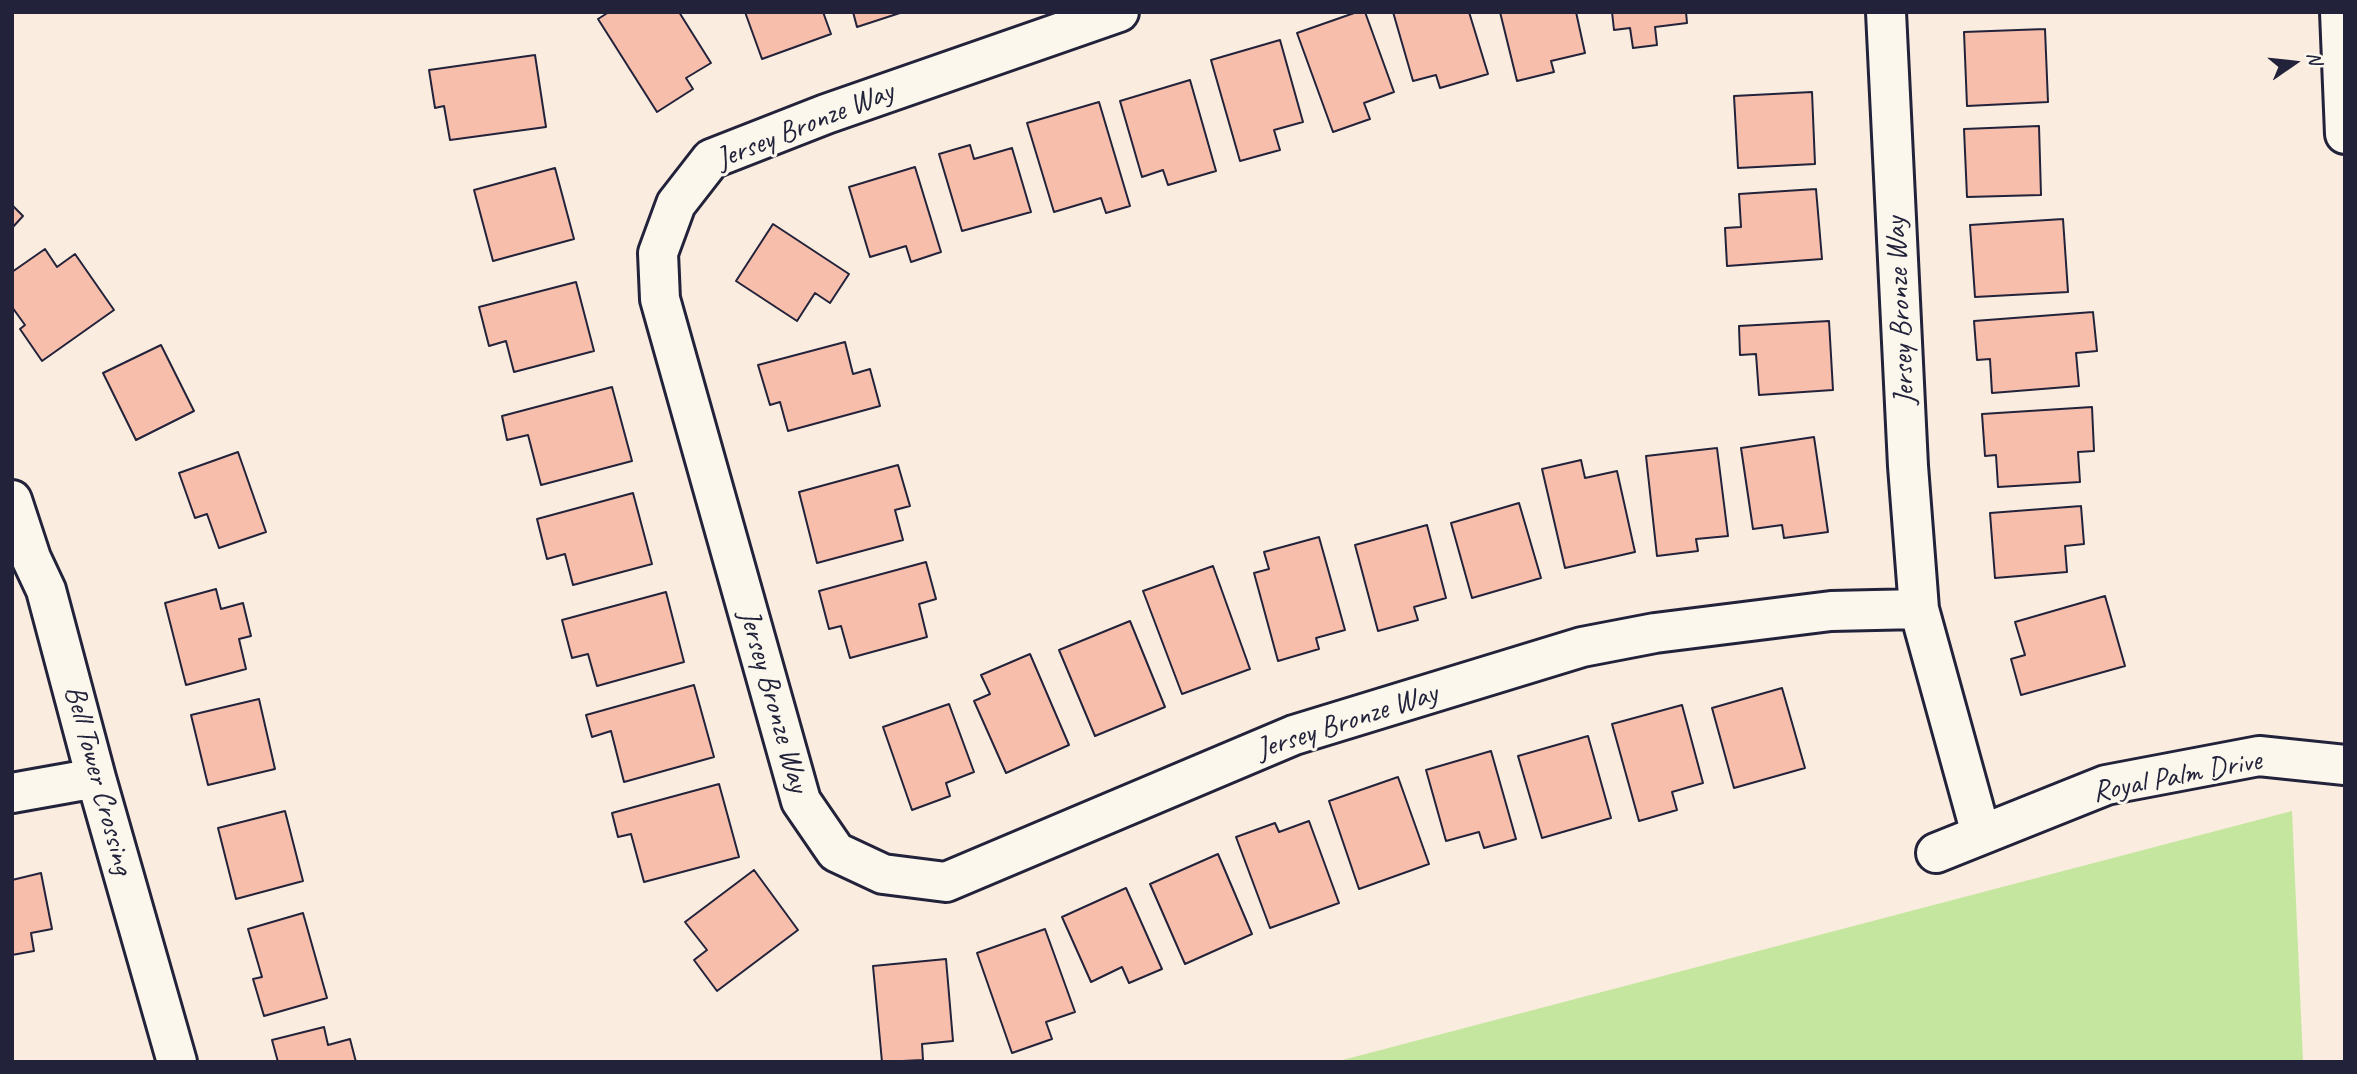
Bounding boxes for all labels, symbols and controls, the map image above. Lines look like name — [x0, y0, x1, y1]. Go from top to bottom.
north arrow — [2259, 28, 2329, 98]
text: N — [2301, 49, 2327, 67]
street label: Jersey Bronze Way — [711, 74, 899, 178]
street label: Jersey Bronze Way — [1878, 216, 1924, 406]
street label: Jersey Bronze Way — [730, 606, 816, 796]
street label: Jersey Bronze Way — [1252, 676, 1442, 768]
street label: Bell Tower Crossing — [56, 682, 140, 878]
street label: Royal Palm Drive — [2090, 743, 2264, 811]

